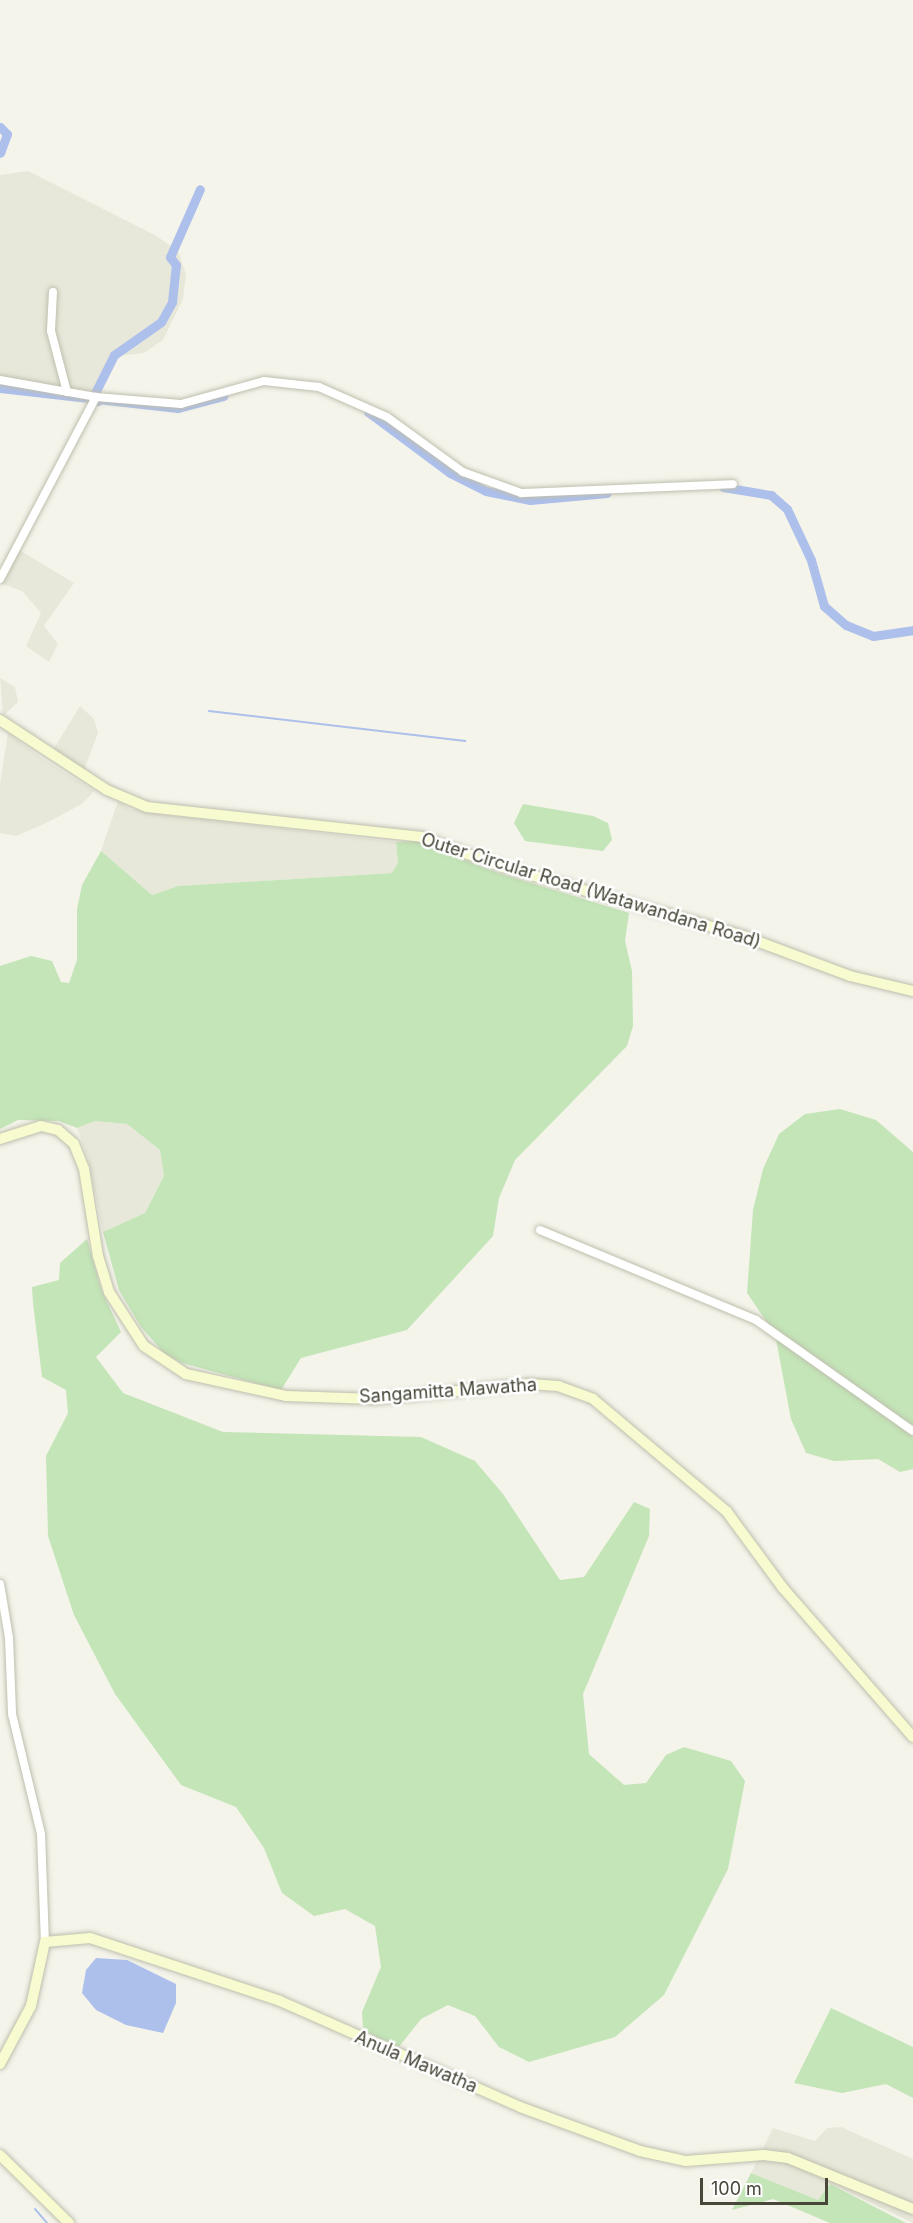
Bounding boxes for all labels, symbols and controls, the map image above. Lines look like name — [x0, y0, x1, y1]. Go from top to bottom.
street label: Outer Circular Road (Watawandana Road) — [419, 829, 763, 953]
street label: Sangamitta Mawatha — [358, 1374, 538, 1408]
street label: Anula Mawatha — [351, 2026, 481, 2098]
scale bar — [703, 2166, 830, 2204]
text: 100 m — [711, 2178, 762, 2199]

